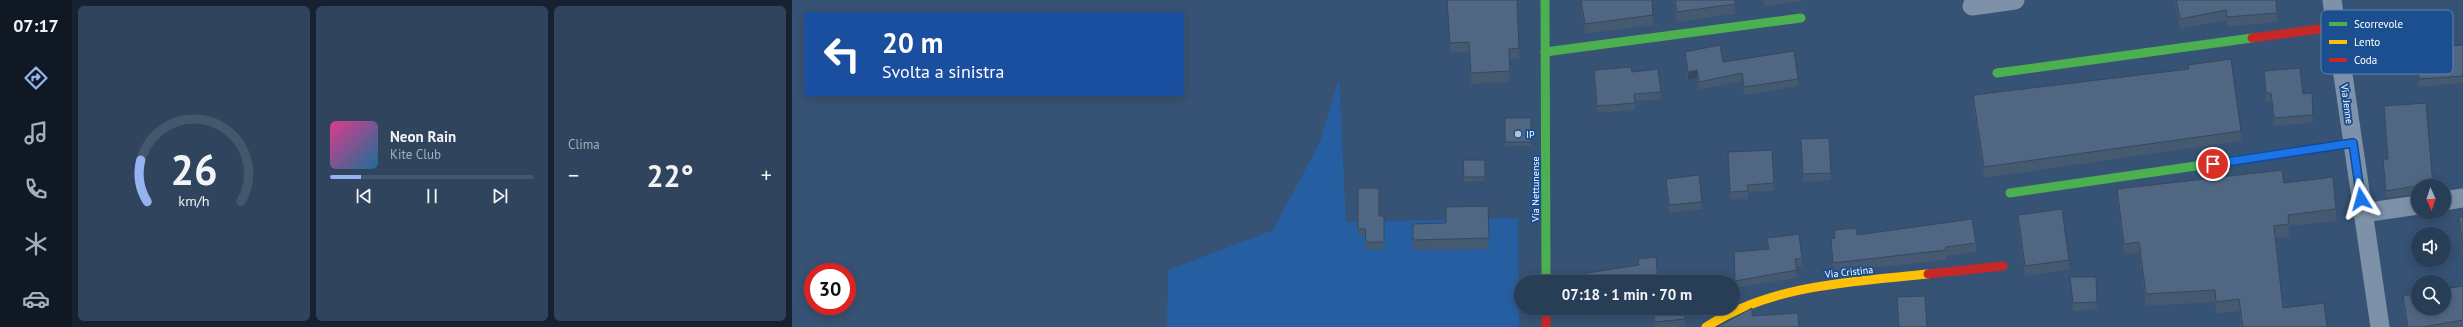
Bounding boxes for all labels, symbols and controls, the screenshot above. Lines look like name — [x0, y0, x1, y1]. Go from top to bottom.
legend — [2321, 10, 2453, 74]
text: 07:17 — [13, 14, 59, 37]
text: Scorrevole — [2354, 17, 2404, 31]
text: 20 m — [882, 24, 943, 61]
icon: left — [816, 28, 868, 80]
text: Lento — [2354, 35, 2380, 49]
text: Coda — [2354, 53, 2377, 67]
text: Svolta a sinistra — [882, 60, 1004, 83]
icon: directions — [22, 64, 50, 92]
street label: Via Jenne — [2338, 82, 2356, 125]
icon: music — [22, 119, 50, 147]
text: Neon Rain — [390, 127, 456, 146]
place label: IP — [1526, 128, 1535, 141]
marker: IP — [1513, 129, 1523, 139]
text: Clima — [568, 136, 600, 153]
text: 26 — [170, 142, 218, 195]
text: Kite Club — [390, 146, 441, 163]
pin — [2196, 147, 2230, 181]
icon: arrive — [2202, 153, 2224, 175]
text: 22° — [646, 156, 694, 195]
street label: Via Nettunense — [1529, 156, 1542, 223]
text: − — [568, 161, 579, 189]
text: + — [761, 161, 772, 189]
icon: phone — [22, 175, 50, 203]
position arrow — [2340, 178, 2382, 220]
north arrow — [2411, 179, 2451, 219]
map controls — [2411, 179, 2451, 315]
icon: previous — [353, 185, 375, 207]
icon: pause — [421, 185, 443, 207]
icon: next — [489, 185, 511, 207]
text: km/h — [178, 190, 210, 209]
button: sound — [2411, 227, 2451, 267]
icon: climate — [22, 230, 50, 258]
speed limit sign: 30 — [804, 263, 856, 315]
street label: Via Cristina — [1823, 263, 1874, 281]
button: search — [2411, 275, 2451, 315]
icon: car — [22, 285, 50, 313]
text: 07:18 · 1 min · 70 m — [1562, 285, 1692, 304]

